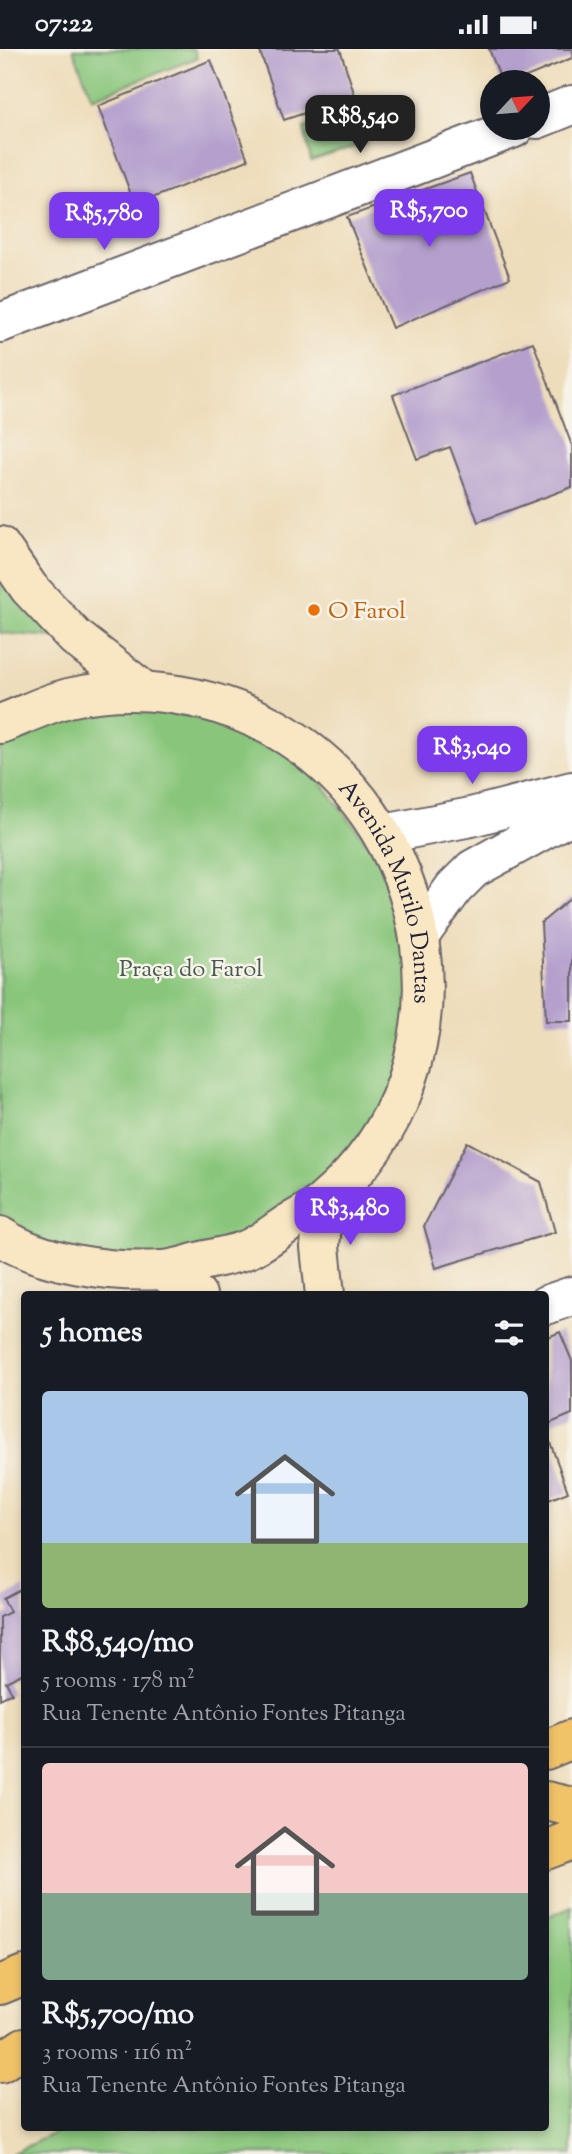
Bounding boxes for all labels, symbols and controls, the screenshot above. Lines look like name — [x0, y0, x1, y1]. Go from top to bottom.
text: 07:22 — [35, 6, 93, 43]
north arrow — [480, 70, 550, 140]
map controls — [480, 70, 550, 140]
pin: R$8,540 — [295, 95, 425, 155]
text: R$8,540 — [321, 101, 399, 134]
pin: R$5,700 — [364, 189, 494, 249]
pin: R$5,780 — [39, 193, 169, 252]
text: R$5,700 — [390, 195, 468, 228]
text: R$5,780 — [65, 198, 143, 231]
place label: O Farol — [328, 595, 406, 629]
marker: O Farol — [306, 602, 322, 618]
pin: R$3,040 — [407, 727, 537, 786]
text: R$3,040 — [433, 732, 511, 765]
street label: Avenida Murilo Dantas — [329, 773, 438, 1004]
park label: Praça do Farol — [119, 953, 263, 987]
pin: R$3,480 — [285, 1187, 415, 1247]
text: R$3,480 — [310, 1193, 390, 1226]
text: 5 homes — [42, 1312, 143, 1355]
icon: filters — [490, 1314, 528, 1352]
icon: home — [222, 1436, 348, 1562]
text: R$8,540/mo — [42, 1622, 194, 1665]
text: 5 rooms · 178 m² — [42, 1665, 195, 1698]
text: Rua Tenente Antônio Fontes Pitanga — [42, 1698, 406, 1731]
icon: home — [222, 1808, 348, 1934]
text: R$5,700/mo — [42, 1994, 194, 2037]
text: 3 rooms · 116 m² — [42, 2037, 192, 2070]
text: Rua Tenente Antônio Fontes Pitanga — [42, 2070, 406, 2103]

